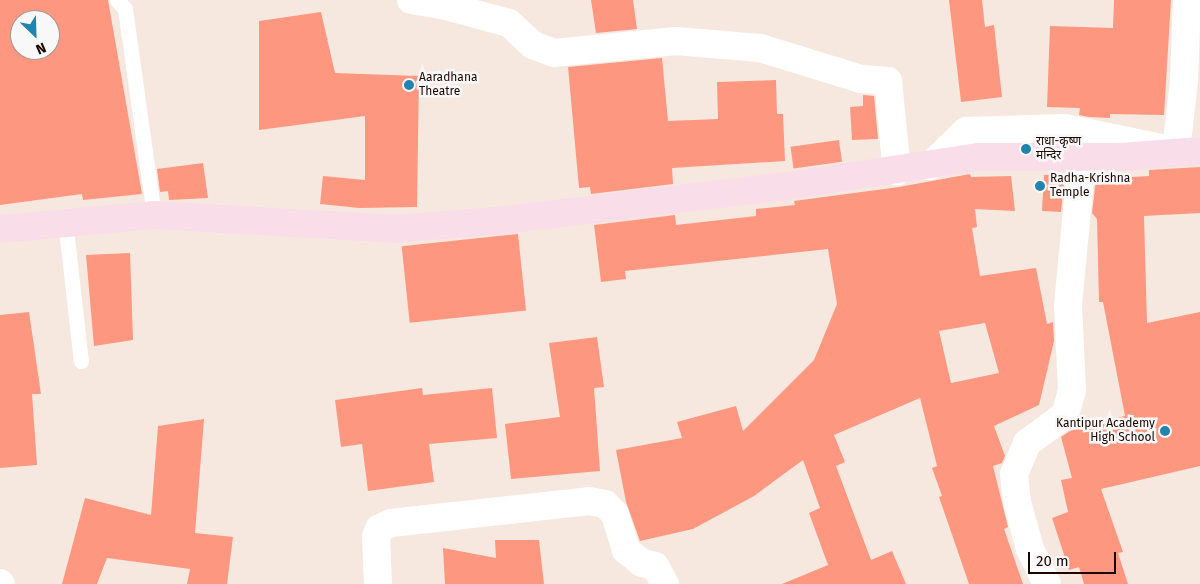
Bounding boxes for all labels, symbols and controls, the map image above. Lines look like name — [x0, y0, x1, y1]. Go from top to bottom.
north arrow — [10, 10, 60, 60]
text: N — [33, 39, 49, 58]
place label: Aaradhana Theatre — [419, 71, 477, 99]
marker: Aaradhana Theatre — [403, 79, 415, 91]
place label: राधा-कृष्ण मन्दिर — [1036, 135, 1081, 163]
marker: राधा-कृष्ण मन्दिर — [1020, 143, 1032, 155]
place label: Radha-Krishna Temple — [1050, 172, 1130, 200]
marker: Radha-Krishna Temple — [1034, 180, 1046, 192]
place label: Kantipur Academy High School — [1056, 417, 1155, 445]
marker: Kantipur Academy High School — [1159, 425, 1171, 437]
scale bar — [1030, 542, 1118, 574]
text: 20 m — [1036, 552, 1069, 570]

